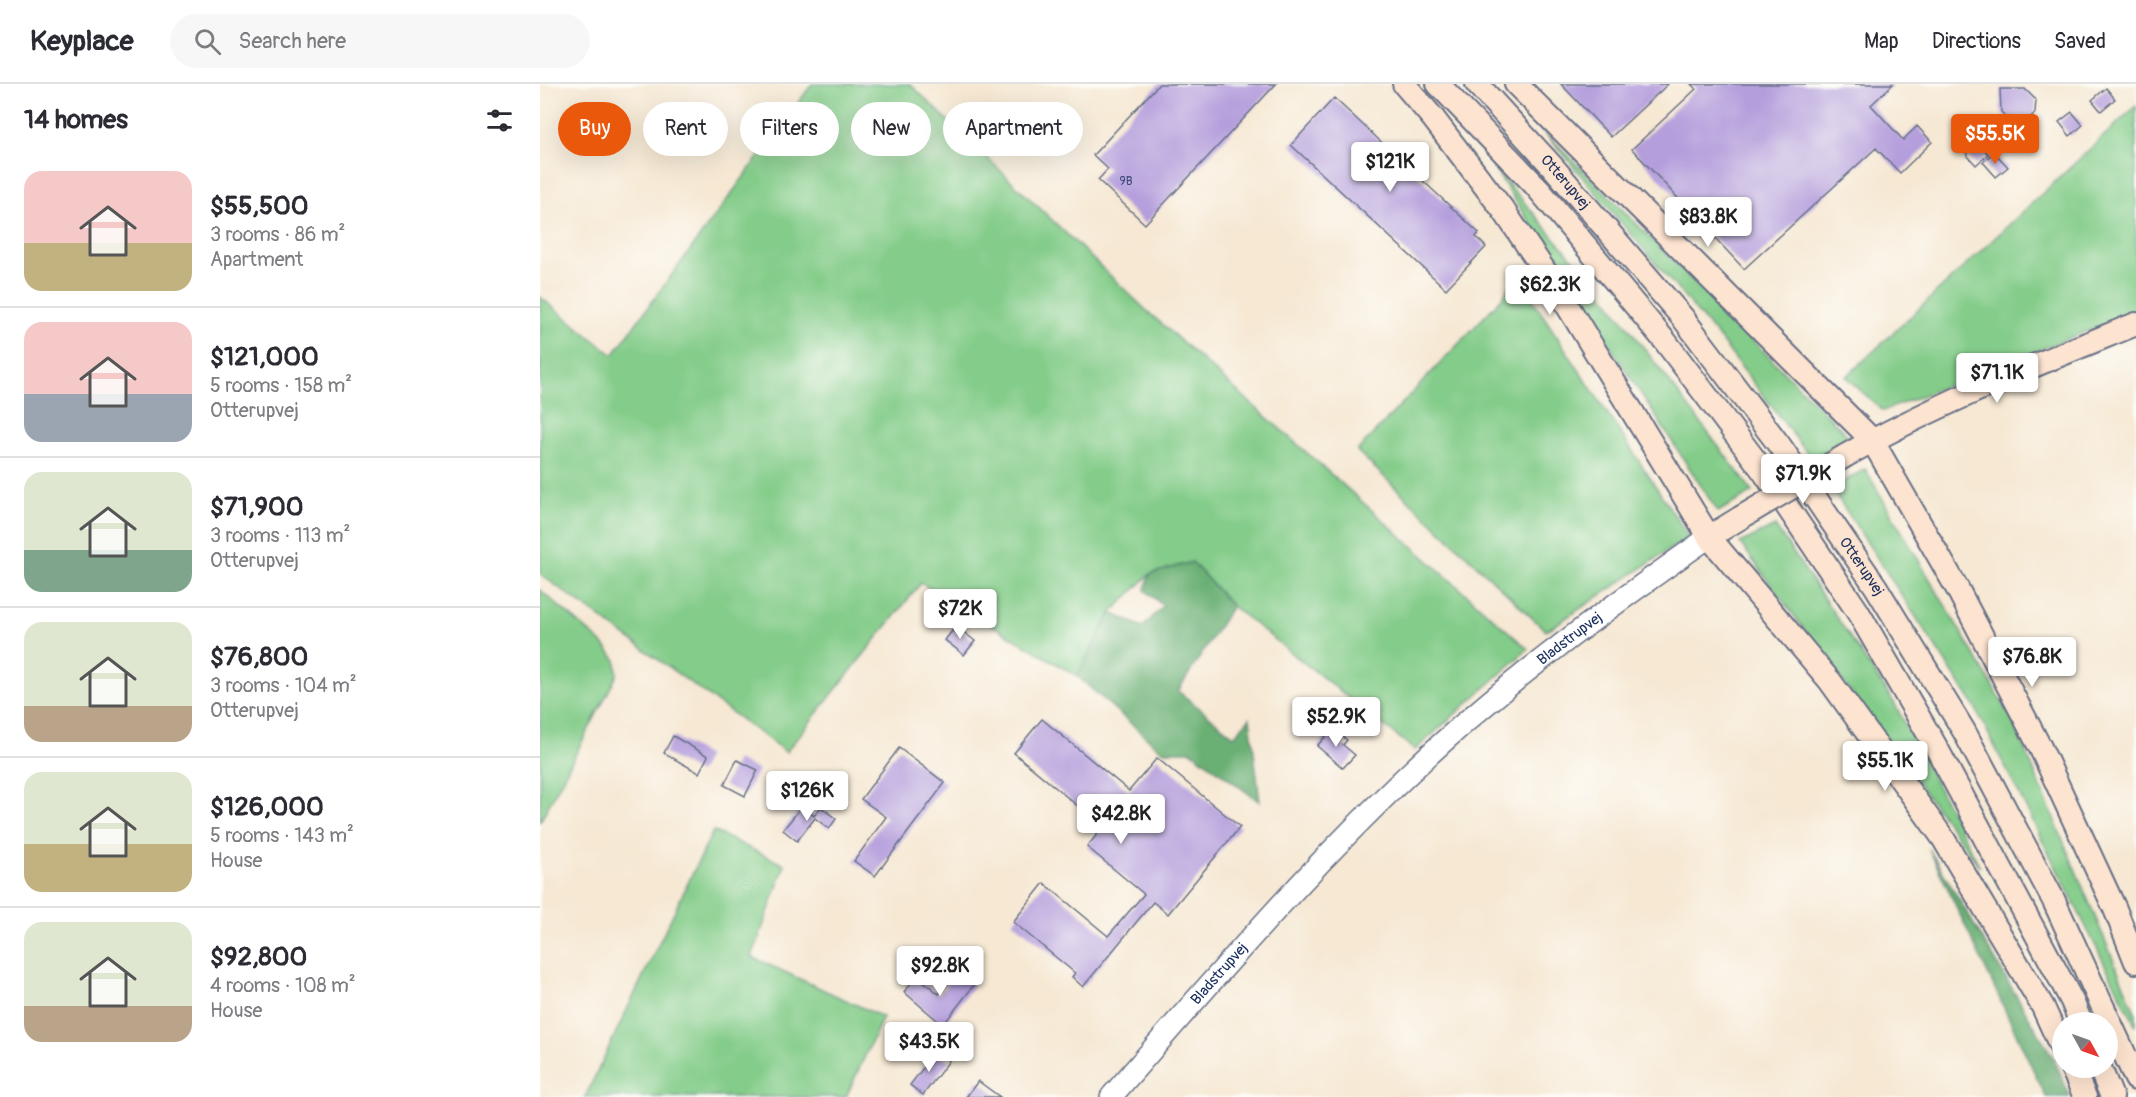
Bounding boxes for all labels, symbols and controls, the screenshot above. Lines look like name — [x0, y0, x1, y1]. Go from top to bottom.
search box — [170, 14, 590, 68]
text: Keyplace — [30, 24, 134, 59]
icon: search — [191, 25, 224, 58]
text: Search here — [239, 27, 346, 55]
text: Map — [1864, 28, 1899, 55]
text: Directions — [1932, 28, 2021, 55]
text: Saved — [2054, 28, 2106, 55]
chip: Buy — [558, 102, 631, 156]
chip: Rent — [643, 102, 728, 156]
chip: Filters — [740, 102, 839, 156]
chip: New — [851, 102, 931, 156]
chip: Apartment — [943, 102, 1083, 156]
text: 14 homes — [24, 104, 128, 136]
icon: filters — [483, 104, 516, 137]
pin: $55.5K — [1946, 114, 2044, 165]
text: $55.5K — [1965, 121, 2025, 146]
pin: $121K — [1348, 142, 1432, 193]
text: $121K — [1365, 149, 1415, 174]
street label: Otterupvej — [1536, 151, 1594, 214]
house number: 9B — [1120, 174, 1133, 189]
text: $55,500 — [210, 190, 309, 222]
icon: home — [72, 195, 144, 267]
pin: $83.8K — [1659, 197, 1757, 248]
text: $83.8K — [1679, 204, 1737, 229]
text: 3 rooms · 86 m² — [210, 222, 345, 247]
text: Apartment — [210, 247, 303, 272]
pin: $62.3K — [1501, 265, 1599, 316]
text: $62.3K — [1519, 272, 1581, 297]
text: $121,000 — [210, 341, 319, 373]
icon: home — [72, 346, 144, 418]
pin: $71.1K — [1948, 353, 2046, 404]
text: $71.1K — [1970, 360, 2024, 385]
text: 5 rooms · 158 m² — [210, 373, 352, 398]
text: Otterupvej — [210, 398, 299, 423]
pin: $71.9K — [1754, 454, 1852, 505]
text: $71.9K — [1775, 461, 1831, 486]
text: $71,900 — [210, 491, 304, 523]
icon: home — [72, 496, 144, 568]
text: 3 rooms · 113 m² — [210, 523, 350, 548]
street label: Otterupvej — [1835, 534, 1888, 599]
text: Otterupvej — [210, 548, 299, 573]
pin: $72K — [924, 589, 996, 640]
text: $72K — [938, 596, 982, 621]
street label: Bladstrupvej — [1533, 608, 1606, 670]
pin: $76.8K — [1983, 637, 2081, 688]
text: $76,800 — [210, 641, 308, 673]
text: $76.8K — [2002, 644, 2062, 669]
icon: home — [72, 646, 144, 718]
text: 3 rooms · 104 m² — [210, 673, 357, 698]
pin: $52.9K — [1287, 697, 1385, 748]
text: Otterupvej — [210, 698, 299, 723]
text: $52.9K — [1306, 704, 1366, 729]
pin: $55.1K — [1836, 741, 1934, 792]
text: $55.1K — [1857, 748, 1913, 773]
pin: $126K — [765, 771, 849, 822]
text: $126K — [780, 778, 834, 803]
text: $126,000 — [210, 791, 324, 823]
pin: $42.8K — [1072, 794, 1170, 845]
icon: home — [72, 796, 144, 868]
text: $42.8K — [1091, 801, 1151, 826]
text: 5 rooms · 143 m² — [210, 823, 354, 848]
text: House — [210, 848, 262, 873]
street label: Bladstrupvej — [1187, 939, 1252, 1009]
text: $92,800 — [210, 941, 307, 973]
icon: home — [72, 946, 144, 1018]
pin: $92.8K — [891, 946, 989, 997]
text: $92.8K — [911, 953, 969, 978]
text: 4 rooms · 108 m² — [210, 973, 356, 998]
text: House — [210, 998, 262, 1023]
north arrow — [2052, 1012, 2118, 1078]
map controls — [2052, 1012, 2118, 1078]
pin: $43.5K — [880, 1022, 978, 1073]
text: $43.5K — [899, 1029, 959, 1054]

